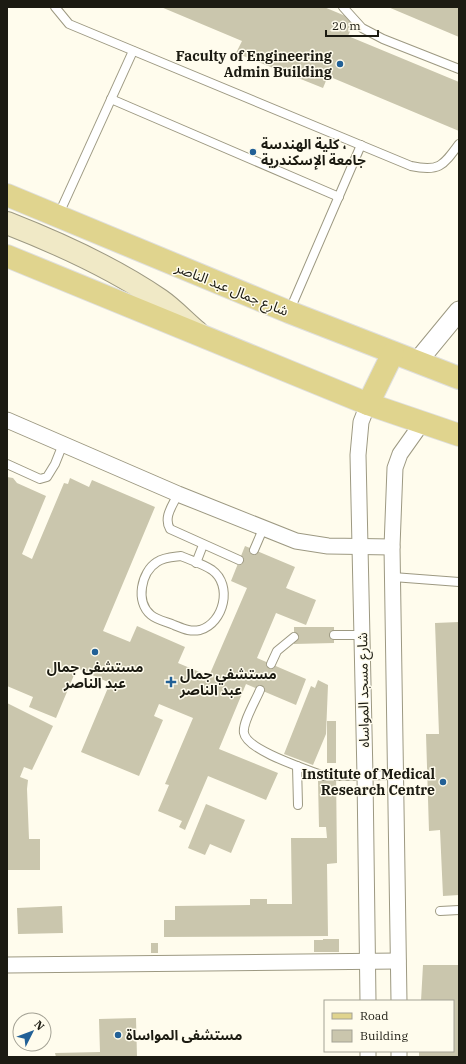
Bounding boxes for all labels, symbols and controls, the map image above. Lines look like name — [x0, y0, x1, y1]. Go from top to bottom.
scale bar — [326, 12, 378, 38]
text: 20 m — [332, 18, 361, 33]
place label: Faculty of Engineering Admin Building — [176, 47, 333, 81]
marker: Faculty of Engineering Admin Building — [335, 59, 345, 69]
place label: كلية الهندسة ، جامعة الإسكندرية — [261, 135, 366, 170]
marker: كلية الهندسة ، جامعة الإسكندرية — [248, 147, 258, 157]
street label: شارع جمال عبد الناصر — [171, 258, 291, 322]
street label: شارع مسجد المواساه — [353, 632, 375, 748]
marker: مستشفى جمال عبد الناصر — [90, 647, 100, 657]
place label: مستشفى جمال عبد الناصر — [47, 658, 143, 692]
place label: مستشفي جمال عبد الناصر — [179, 665, 277, 699]
marker: مستشفي جمال عبد الناصر — [165, 676, 177, 688]
place label: Institute of Medical Research Centre — [302, 765, 435, 799]
marker: Institute of Medical Research Centre — [438, 777, 448, 787]
legend — [324, 1000, 454, 1052]
text: Road — [360, 1008, 389, 1023]
north arrow — [12, 1012, 52, 1052]
text: N — [31, 1017, 48, 1033]
place label: مستشفى المواساة — [126, 1026, 242, 1044]
text: Building — [360, 1028, 408, 1043]
marker: مستشفى المواساة — [113, 1030, 123, 1040]

